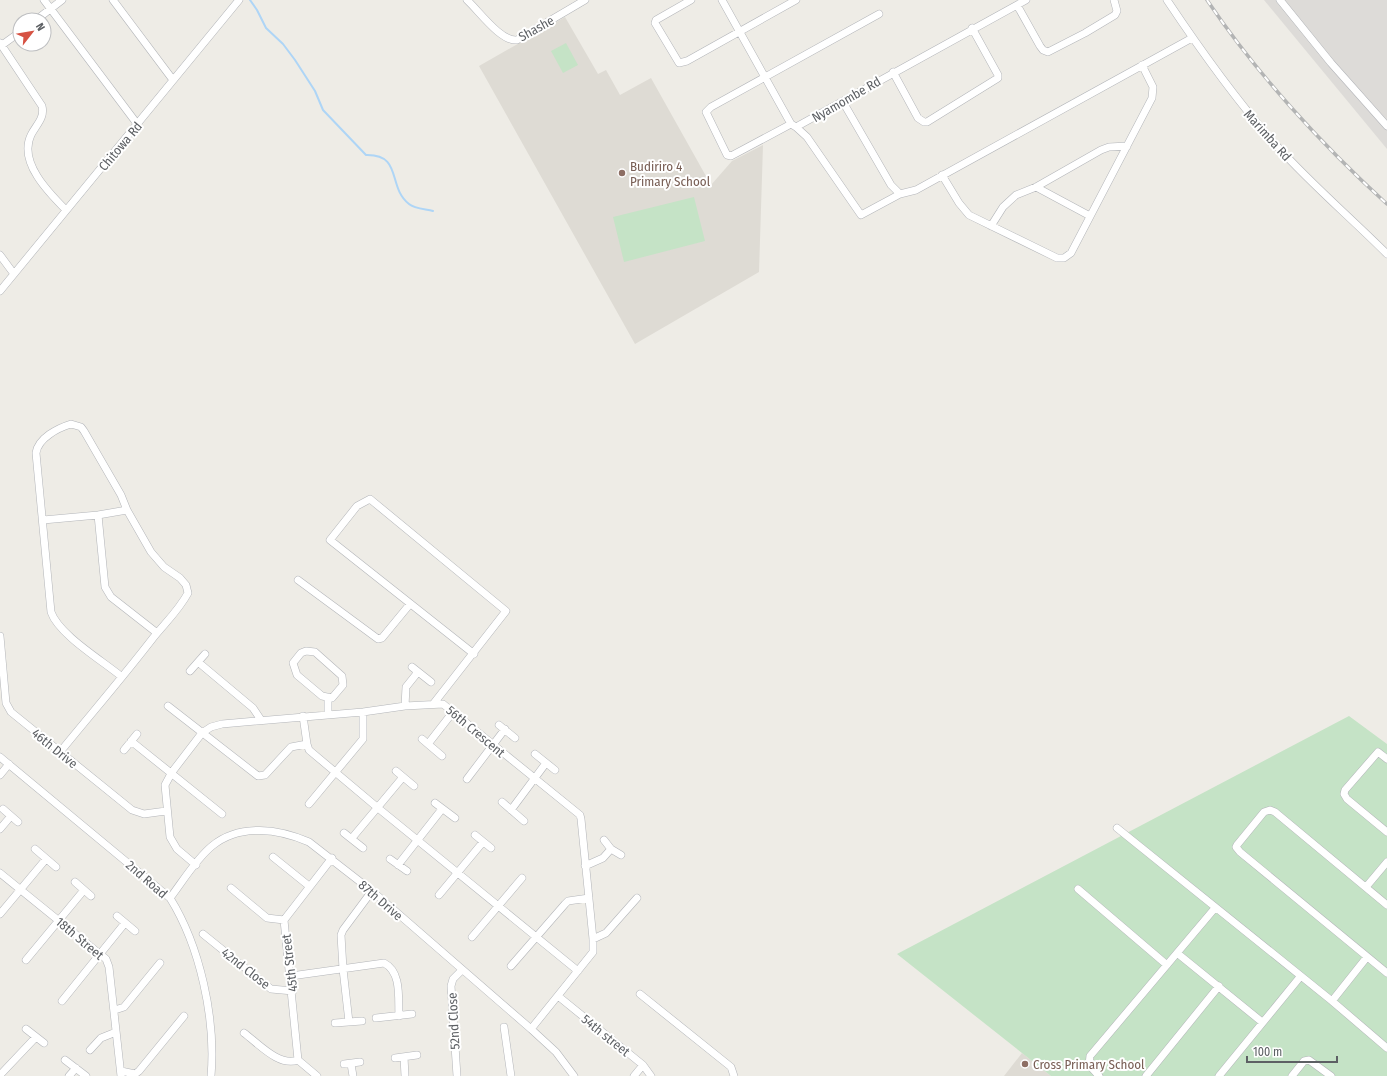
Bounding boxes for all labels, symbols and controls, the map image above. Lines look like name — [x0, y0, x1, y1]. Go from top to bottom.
north arrow — [12, 12, 52, 52]
street label: Shashe — [516, 13, 557, 44]
text: N — [33, 21, 47, 33]
street label: Nyamombe Rd — [809, 74, 883, 125]
street label: Marimba Rd — [1241, 107, 1294, 164]
street label: Chitowa Rd — [96, 119, 145, 174]
place label: Budiriro 4 Primary School — [630, 159, 711, 189]
marker: Budiriro 4 Primary School — [617, 168, 627, 178]
street label: 56th Crescent — [443, 703, 509, 761]
street label: 46th Drive — [29, 725, 81, 771]
street label: 2nd Road — [123, 857, 170, 901]
street label: 87th Drive — [356, 877, 406, 924]
street label: 18th Street — [53, 914, 107, 963]
street label: 45th Street — [278, 932, 300, 993]
street label: 42nd Close — [218, 945, 273, 992]
street label: 52nd Close — [445, 992, 462, 1050]
street label: 54th street — [579, 1011, 633, 1060]
scale bar — [1247, 1038, 1337, 1064]
text: 100 m — [1253, 1045, 1282, 1059]
place label: Cross Primary School — [1033, 1057, 1145, 1072]
marker: Cross Primary School — [1020, 1059, 1030, 1069]

